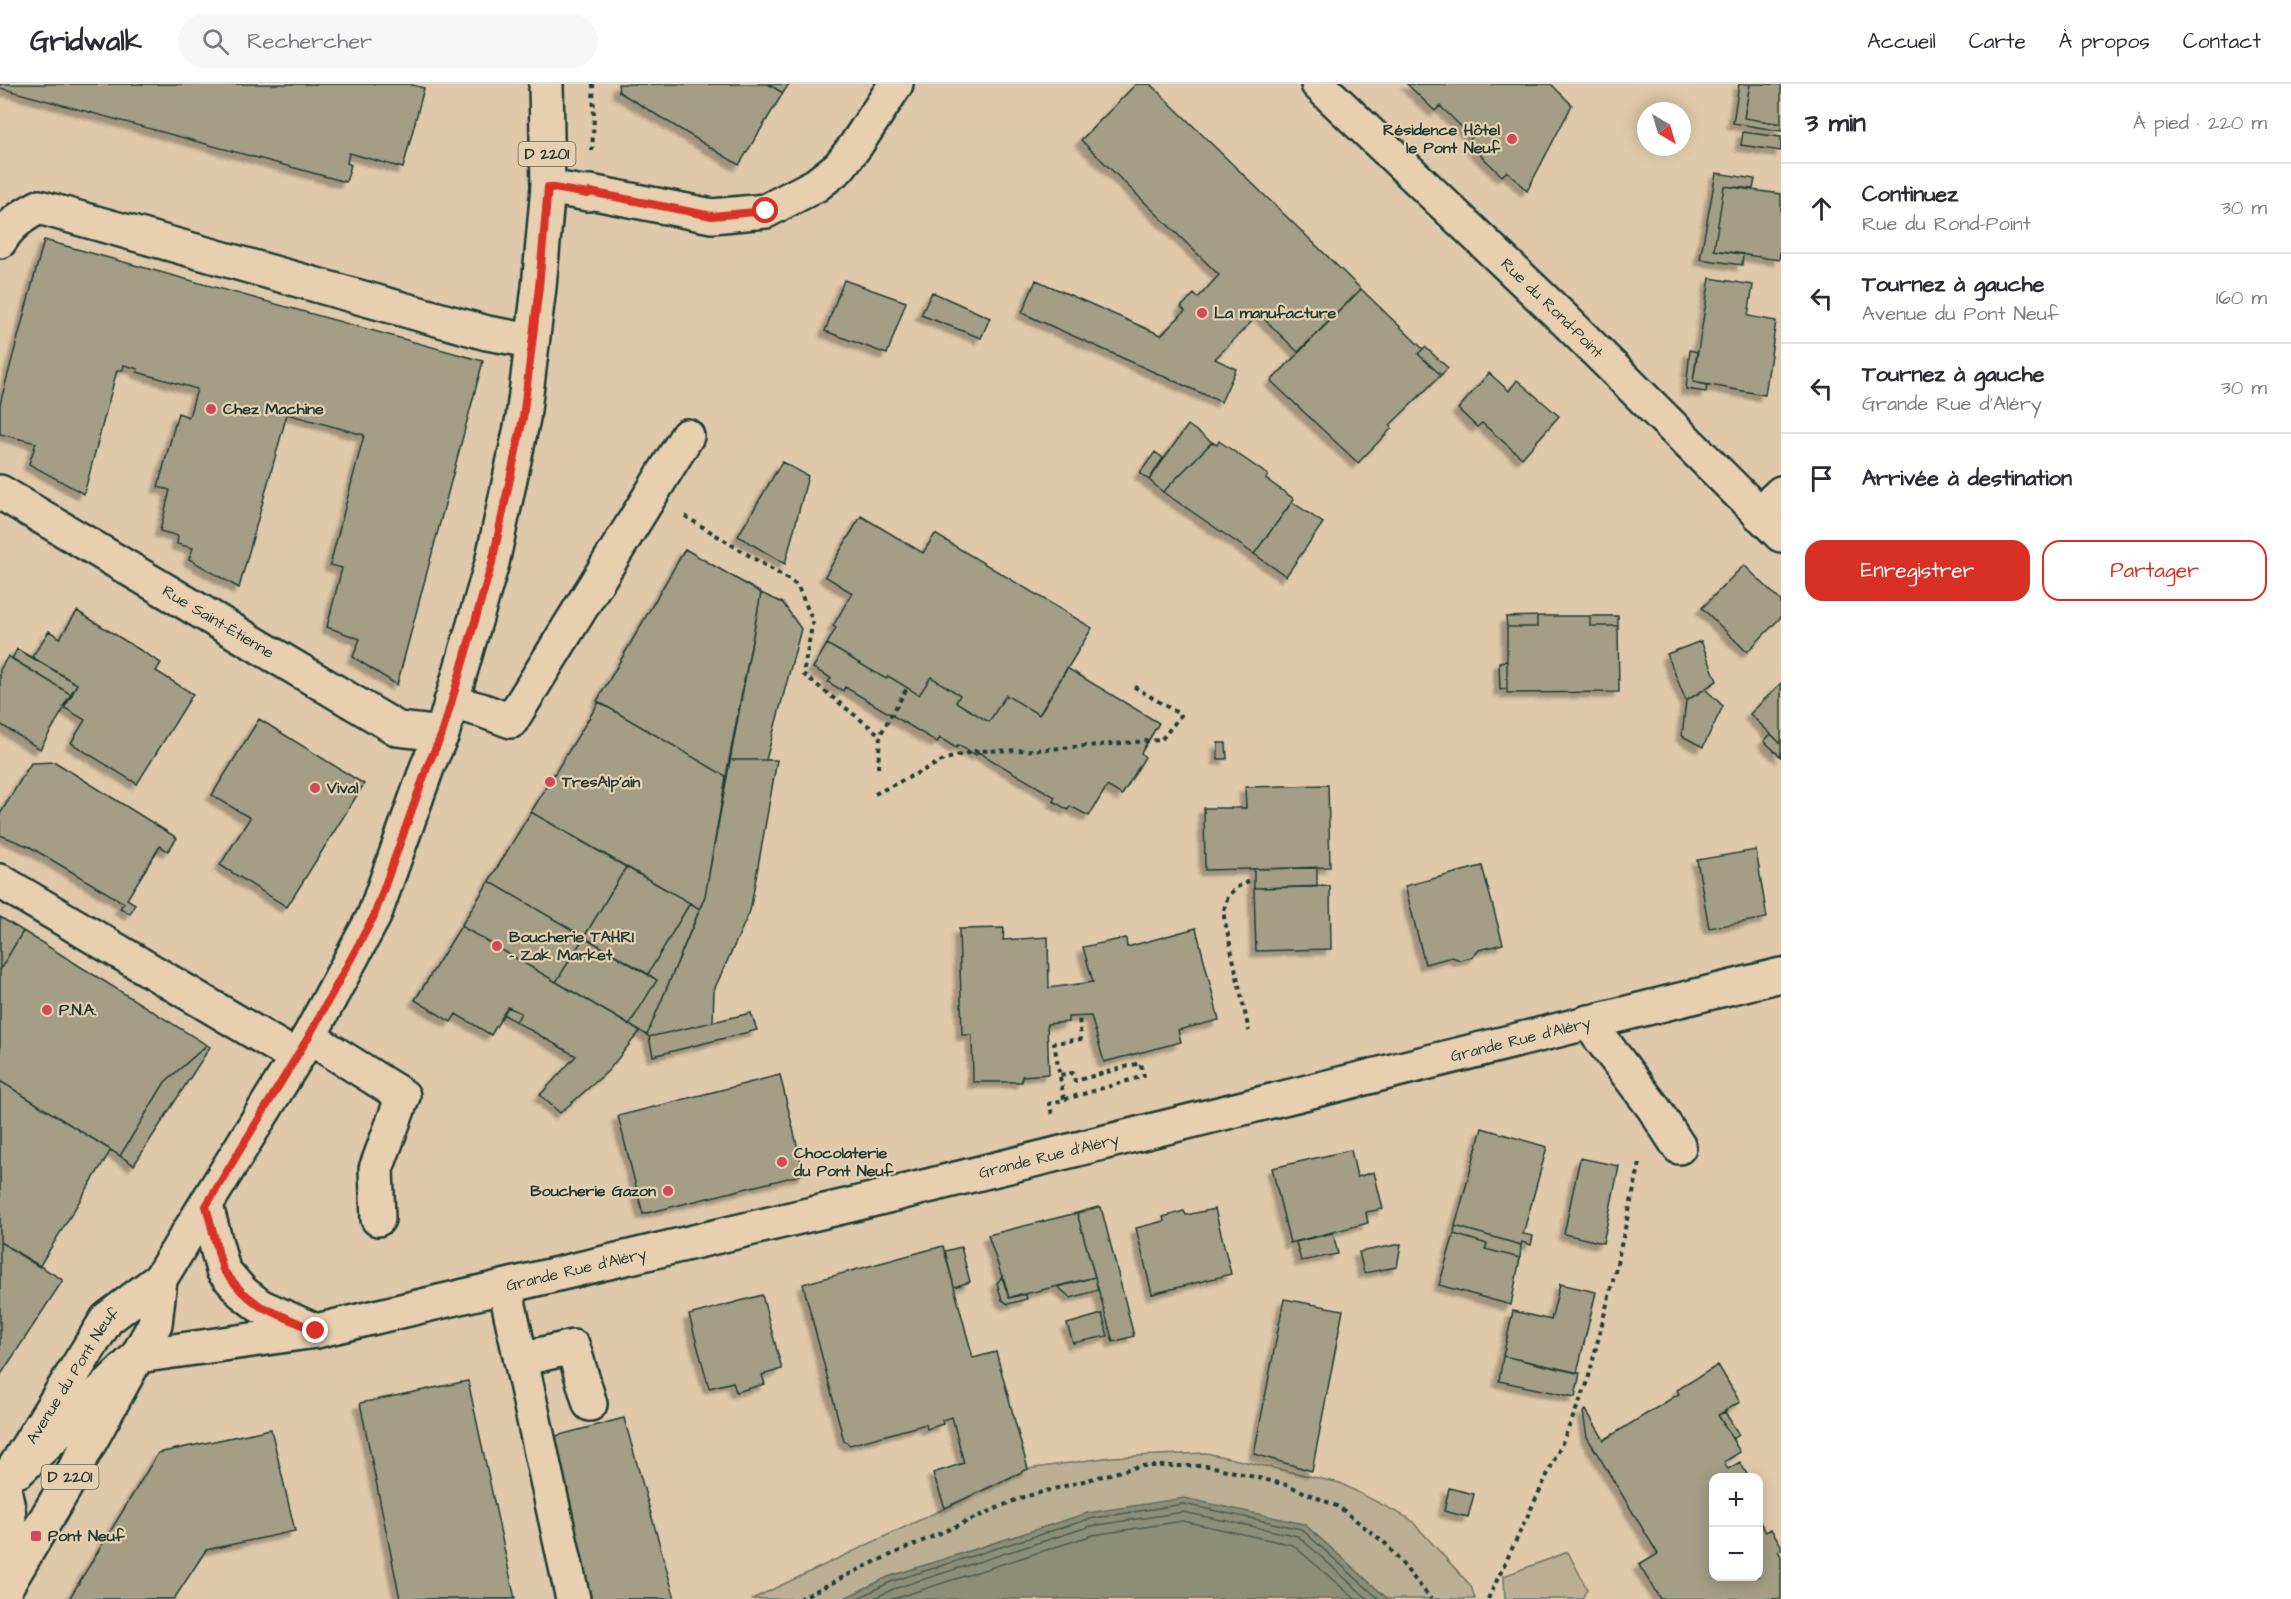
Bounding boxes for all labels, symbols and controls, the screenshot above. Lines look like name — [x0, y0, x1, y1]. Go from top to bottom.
search box — [178, 14, 598, 68]
text: Gridwalk — [30, 22, 142, 61]
icon: search — [199, 25, 232, 58]
text: Rechercher — [247, 26, 372, 57]
text: Accueil — [1867, 27, 1936, 56]
text: Carte — [1969, 27, 2026, 56]
text: À propos — [2059, 27, 2150, 56]
text: Contact — [2183, 27, 2261, 56]
north arrow — [1637, 102, 1691, 156]
text: 3 min — [1805, 105, 1866, 141]
text: À pied · 220 m — [2133, 109, 2267, 137]
place label: Résidence Hôtel le Pont Neuf — [1383, 119, 1501, 159]
marker: Résidence Hôtel le Pont Neuf — [1505, 132, 1519, 146]
road number: D 2201 — [518, 142, 576, 166]
text: Continuez — [1862, 179, 1958, 210]
icon: ahead — [1805, 192, 1838, 225]
text: 30 m — [2221, 194, 2267, 222]
route start — [752, 197, 778, 223]
text: Rue du Rond-Point — [1862, 210, 2031, 238]
street label: Rue du Rond-Point — [1496, 253, 1608, 363]
text: Tournez à gauche — [1862, 269, 2044, 300]
icon: left — [1805, 282, 1838, 315]
text: 160 m — [2216, 284, 2267, 312]
text: Avenue du Pont Neuf — [1862, 300, 2059, 328]
place label: La manufacture — [1214, 302, 1337, 324]
marker: La manufacture — [1195, 306, 1209, 320]
text: Tournez à gauche — [1862, 359, 2044, 390]
icon: left — [1805, 372, 1838, 405]
text: 30 m — [2221, 374, 2267, 402]
text: Grande Rue d'Aléry — [1862, 390, 2042, 418]
place label: Chez Machine — [223, 398, 324, 420]
marker: Chez Machine — [204, 402, 218, 416]
icon: arrive — [1805, 462, 1838, 495]
text: Arrivée à destination — [1862, 463, 2072, 494]
button: Enregistrer — [1805, 540, 2030, 601]
button: Partager — [2042, 540, 2267, 601]
street label: Rue Saint-Étienne — [158, 580, 279, 664]
place label: TresAlp'ain — [561, 771, 640, 793]
marker: TresAlp'ain — [543, 775, 557, 789]
place label: Vival — [326, 777, 359, 799]
marker: Vival — [308, 781, 322, 795]
place label: Boucherie TAHRI - Zak Market — [509, 926, 634, 966]
marker: Boucherie TAHRI - Zak Market — [490, 939, 504, 953]
place label: P.N.A. — [59, 999, 96, 1021]
marker: P.N.A. — [40, 1003, 54, 1017]
street label: Grande Rue d'Aléry — [1448, 1011, 1594, 1067]
street label: Grande Rue d'Aléry — [976, 1128, 1122, 1184]
place label: Chocolaterie du Pont Neuf — [793, 1142, 894, 1182]
marker: Chocolaterie du Pont Neuf — [775, 1155, 789, 1169]
place label: Boucherie Gazon — [530, 1180, 656, 1202]
marker: Boucherie Gazon — [661, 1184, 675, 1198]
street label: Grande Rue d'Aléry — [504, 1242, 649, 1297]
street label: Avenue du Pont Neuf — [21, 1303, 124, 1448]
route end — [302, 1317, 328, 1343]
road number: D 2201 — [42, 1465, 98, 1489]
map controls — [1709, 1473, 1763, 1581]
button: + — [1709, 1473, 1763, 1527]
place label: Pont Neuf — [48, 1525, 125, 1547]
button: − — [1709, 1527, 1763, 1581]
marker: Pont Neuf — [29, 1529, 43, 1543]

